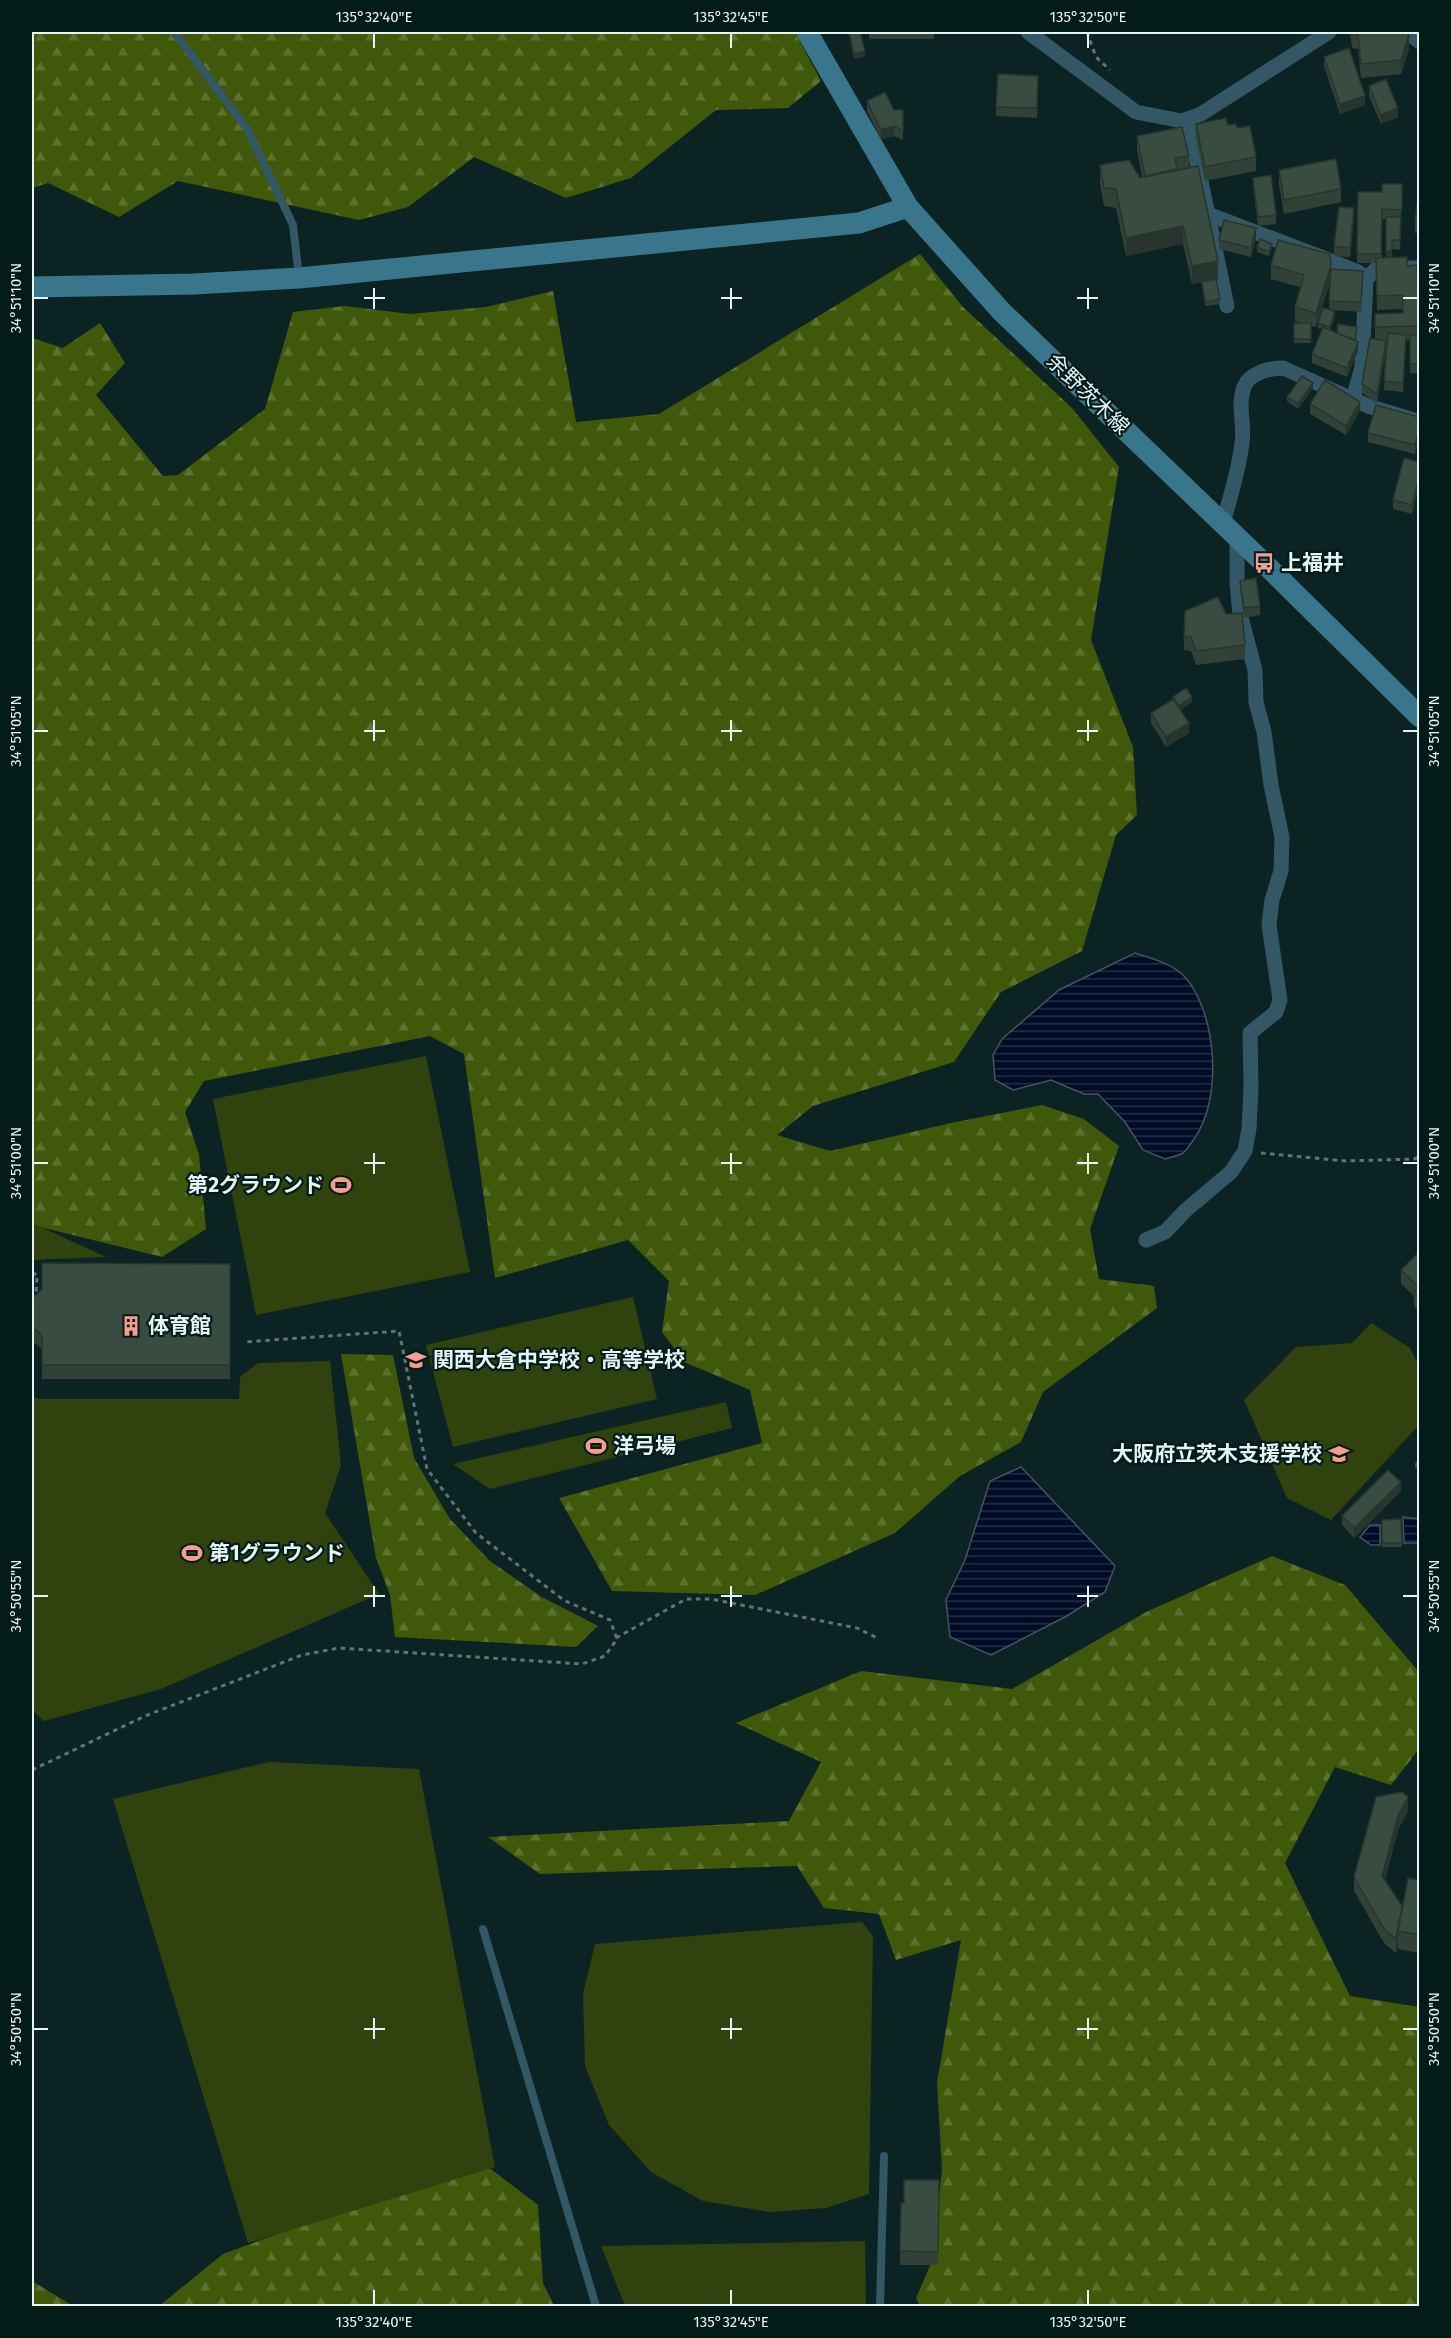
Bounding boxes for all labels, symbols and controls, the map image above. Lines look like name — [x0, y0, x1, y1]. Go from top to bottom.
text: 135°32'40"E — [336, 8, 412, 26]
text: 135°32'45"E — [693, 8, 769, 26]
text: 135°32'50"E — [1050, 8, 1126, 26]
text: 34°51'10"N — [7, 263, 25, 333]
text: 34°51'10"N — [1425, 263, 1443, 333]
street label: 余野茨木線 — [1041, 348, 1135, 440]
place label: 上福井 — [1281, 550, 1344, 576]
bus stop icon: 上福井 — [1252, 551, 1276, 575]
text: 34°51'05"N — [7, 695, 25, 767]
text: 34°51'05"N — [1425, 695, 1443, 767]
text: 34°51'00"N — [7, 1127, 25, 1199]
text: 34°51'00"N — [1425, 1127, 1443, 1199]
place label: 第2グラウンド — [187, 1172, 324, 1198]
sports icon: 第2グラウンド — [329, 1173, 353, 1197]
place label: 体育館 — [148, 1313, 211, 1339]
building icon: 体育館 — [119, 1314, 143, 1338]
place label: 関西大倉中学校・高等学校 — [433, 1347, 685, 1373]
school or university icon: 関西大倉中学校・高等学校 — [404, 1348, 428, 1372]
place label: 洋弓場 — [613, 1433, 676, 1459]
sports icon: 洋弓場 — [584, 1434, 608, 1458]
place label: 大阪府立茨木支援学校 — [1112, 1441, 1322, 1467]
school or university icon: 大阪府立茨木支援学校 — [1327, 1442, 1351, 1466]
place label: 第1グラウンド — [209, 1540, 345, 1566]
sports icon: 第1グラウンド — [180, 1541, 204, 1565]
text: 34°50'55"N — [7, 1560, 25, 1633]
text: 34°50'55"N — [1425, 1560, 1443, 1633]
text: 34°50'50"N — [7, 1992, 25, 2066]
text: 34°50'50"N — [1425, 1992, 1443, 2066]
text: 135°32'40"E — [336, 2313, 412, 2331]
text: 135°32'45"E — [693, 2313, 769, 2331]
text: 135°32'50"E — [1050, 2313, 1126, 2331]

